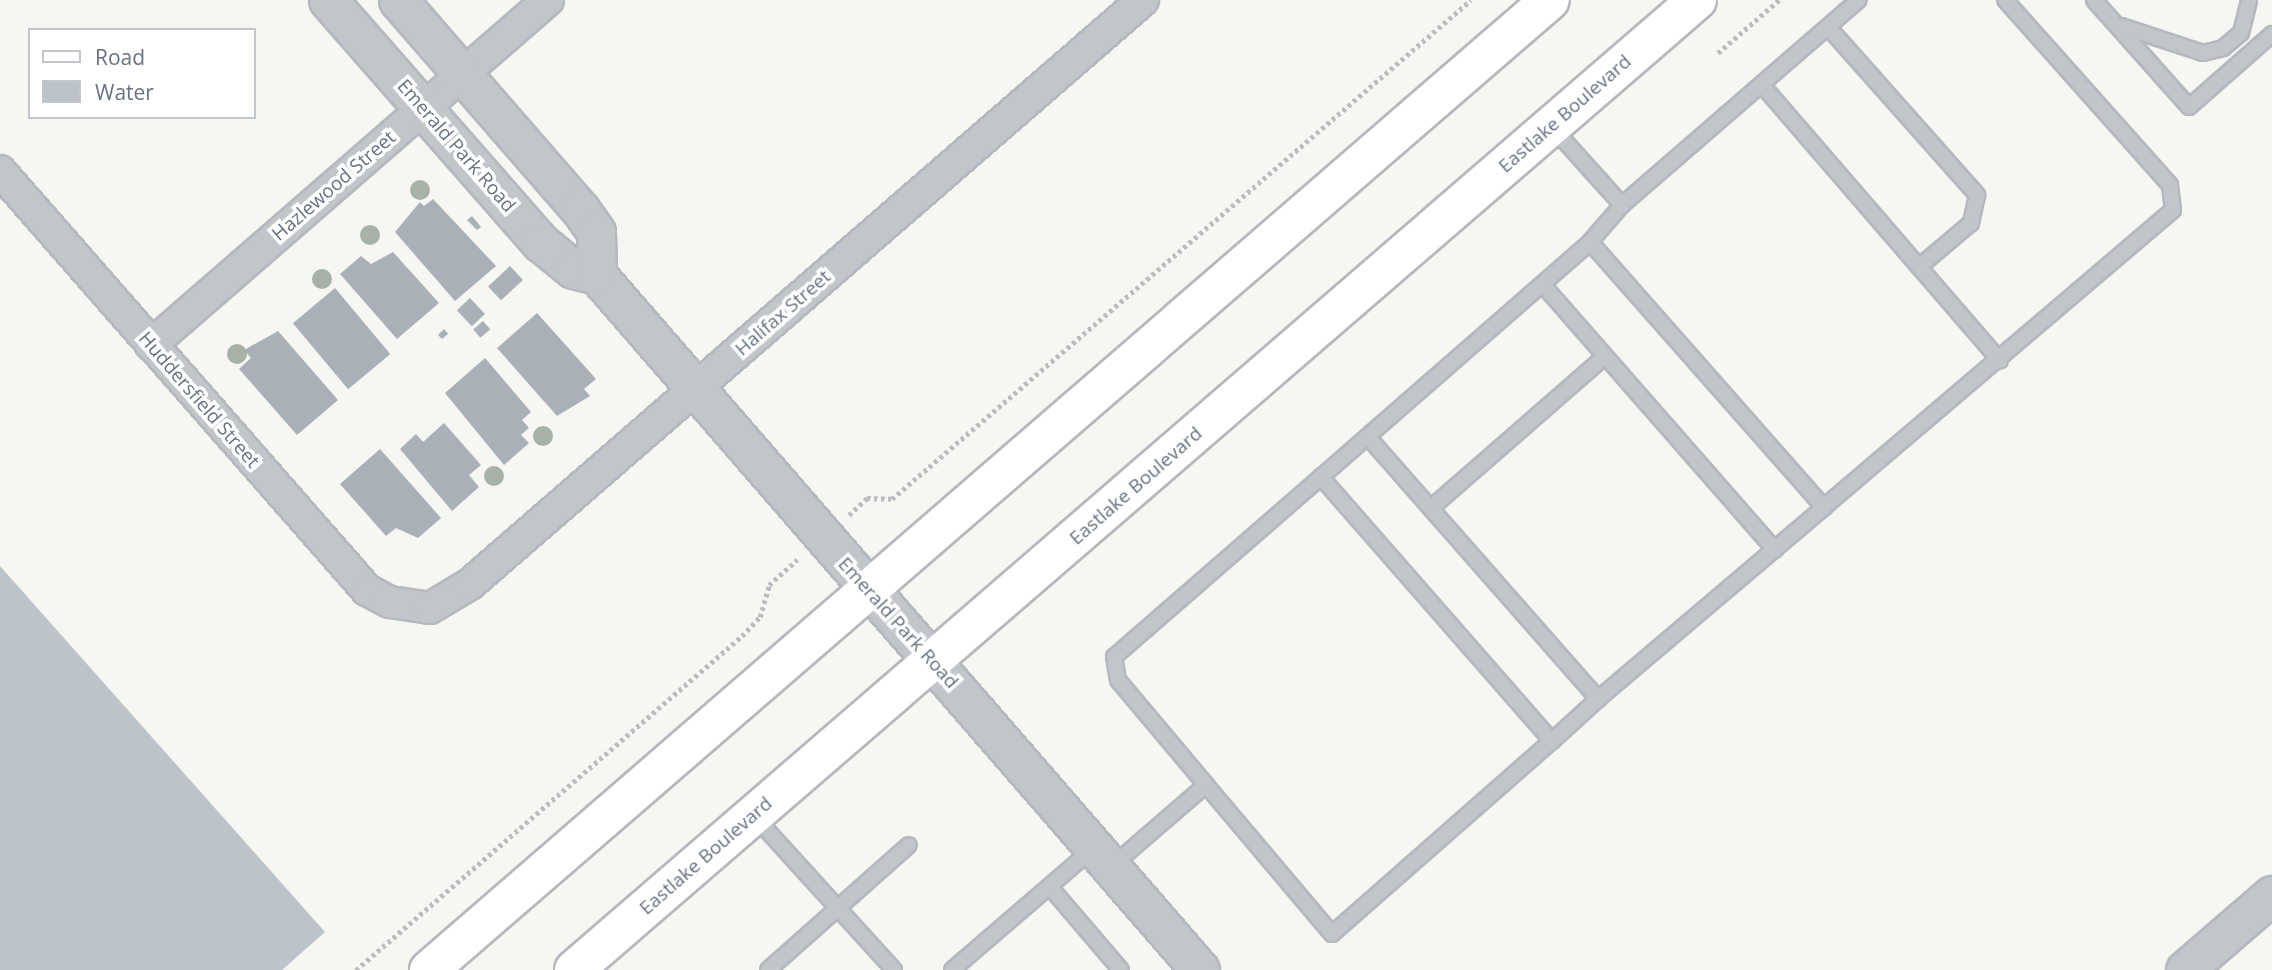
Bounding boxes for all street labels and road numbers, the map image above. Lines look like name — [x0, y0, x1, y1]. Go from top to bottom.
street label: Eastlake Boulevard — [1494, 50, 1636, 178]
street label: Emerald Park Road — [392, 75, 520, 217]
street label: Hazlewood Street — [268, 126, 400, 246]
street label: Halifax Street — [731, 265, 835, 361]
street label: Huddersfield Street — [134, 327, 264, 473]
street label: Eastlake Boulevard — [1065, 422, 1207, 550]
street label: Emerald Park Road — [833, 553, 963, 693]
street label: Eastlake Boulevard — [635, 792, 777, 920]

